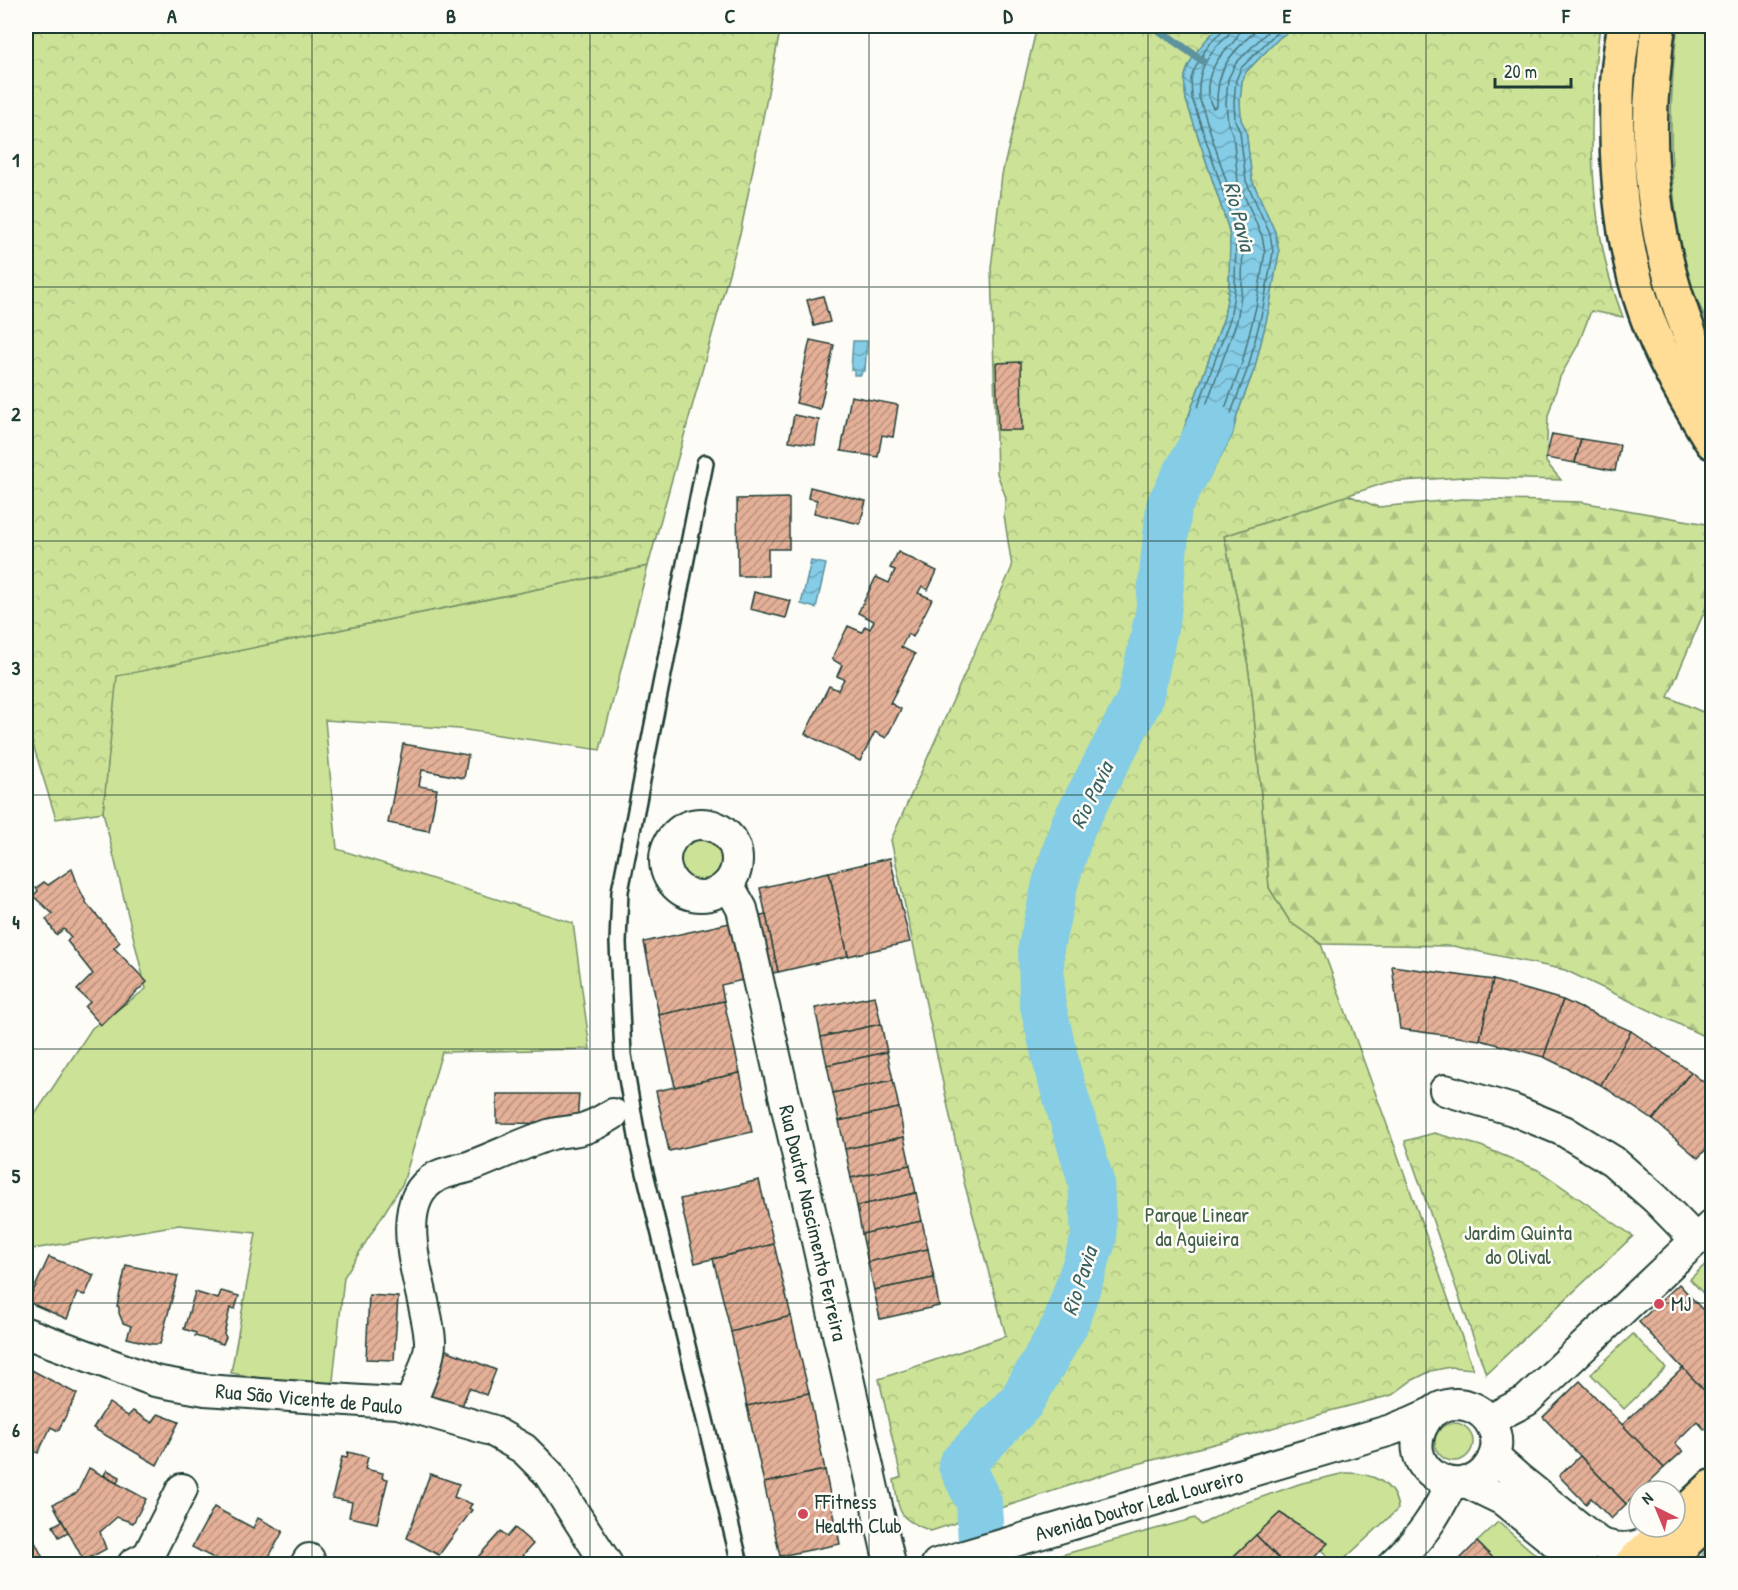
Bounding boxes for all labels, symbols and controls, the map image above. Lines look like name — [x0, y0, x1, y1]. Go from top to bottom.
text: A — [167, 2, 177, 29]
text: B — [446, 2, 456, 29]
text: C — [725, 2, 736, 29]
text: D — [1003, 2, 1013, 29]
text: E — [1283, 2, 1292, 29]
text: F — [1561, 2, 1571, 29]
scale bar — [1495, 51, 1572, 89]
text: 20 m — [1504, 59, 1537, 84]
text: 1 — [12, 146, 20, 173]
water label: Rio Pavia — [1217, 178, 1264, 256]
text: 2 — [11, 400, 21, 427]
text: 3 — [12, 654, 21, 681]
water label: Rio Pavia — [1062, 755, 1121, 833]
text: 4 — [12, 908, 20, 935]
street label: Rua Doutor Nascimento Ferreira — [772, 1102, 855, 1344]
text: 5 — [12, 1162, 21, 1189]
park label: Parque Linear da Aguieira — [1145, 1200, 1249, 1253]
park label: Jardim Quinta do Olival — [1464, 1218, 1572, 1271]
water label: Rio Pavia — [1054, 1241, 1105, 1319]
place label: MJ — [1671, 1289, 1691, 1318]
marker: MJ — [1652, 1297, 1666, 1311]
street label: Rua São Vicente de Paulo — [215, 1376, 404, 1421]
text: 6 — [12, 1416, 20, 1443]
street label: Avenida Doutor Leal Loureiro — [1031, 1461, 1246, 1548]
north arrow — [1627, 1479, 1687, 1539]
place label: FFitness Health Club — [814, 1487, 902, 1540]
text: N — [1636, 1487, 1658, 1509]
marker: FFitness Health Club — [796, 1507, 810, 1521]

